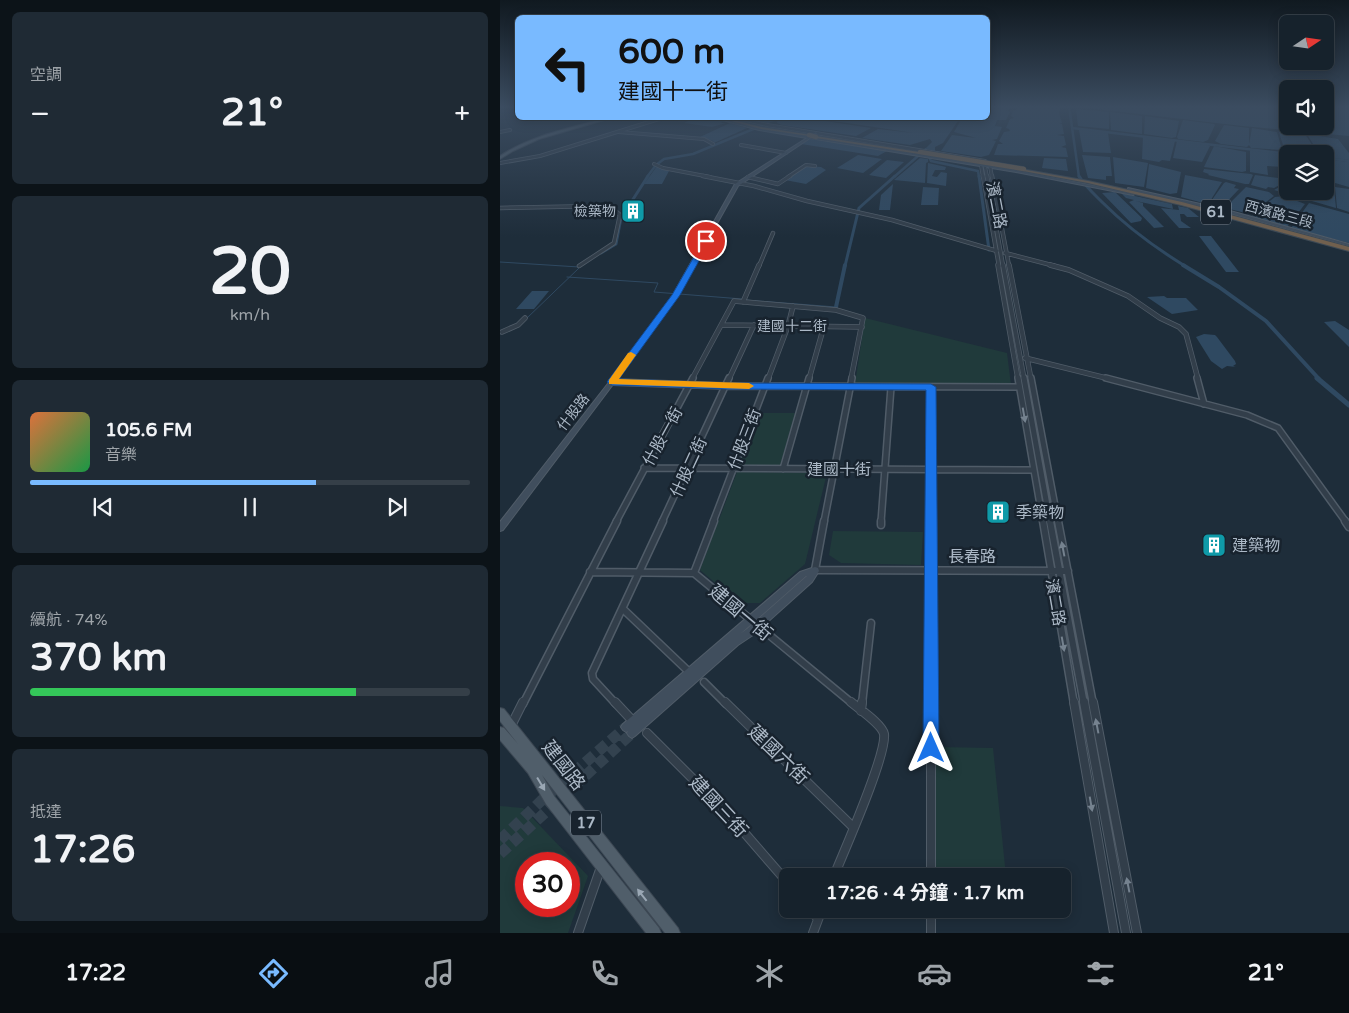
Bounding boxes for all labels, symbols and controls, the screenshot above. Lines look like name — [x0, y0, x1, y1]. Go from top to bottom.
north arrow — [1279, 15, 1334, 70]
map controls — [1279, 15, 1334, 200]
text: 600 m — [618, 31, 725, 73]
icon: left — [535, 35, 600, 100]
text: 空調 — [30, 65, 62, 85]
text: 建國十一街 — [618, 79, 728, 105]
button: sound — [1279, 80, 1334, 135]
text: 21° — [221, 90, 283, 136]
text: − — [30, 97, 50, 131]
text: + — [454, 97, 470, 131]
button: layers — [1279, 145, 1334, 200]
street label: 濱二路 — [982, 180, 1010, 231]
street label: 西濱路三段 — [1243, 197, 1315, 232]
building icon: 檢築物 — [620, 198, 646, 224]
road number: 61 — [1201, 200, 1231, 224]
place label: 檢築物 — [574, 203, 616, 220]
pin — [685, 220, 727, 262]
icon: arrive — [692, 227, 720, 255]
text: 20 — [209, 233, 291, 312]
text: km/h — [230, 305, 270, 325]
street label: 建國十二街 — [757, 318, 827, 335]
street label: 什股路 — [554, 391, 593, 434]
street label: 什股一街 — [639, 404, 687, 469]
street label: 什股三街 — [724, 406, 766, 473]
one-way arrow — [1020, 407, 1028, 423]
text: 105.6 FM — [105, 419, 192, 441]
street label: 什股二街 — [666, 434, 711, 501]
text: 音樂 — [105, 445, 137, 465]
street label: 建國十街 — [807, 460, 871, 480]
icon: previous — [89, 493, 117, 521]
icon: pause — [236, 493, 264, 521]
icon: next — [383, 493, 411, 521]
building icon: 季築物 — [985, 499, 1011, 525]
place label: 季築物 — [1016, 503, 1064, 523]
building icon: 建築物 — [1201, 532, 1227, 558]
place label: 建築物 — [1232, 536, 1280, 556]
one-way arrow — [1059, 540, 1067, 556]
street label: 長春路 — [948, 547, 996, 567]
street label: 濱二路 — [1041, 577, 1069, 628]
street label: 建國一街 — [704, 580, 777, 646]
text: 續航 · 74% — [30, 610, 108, 630]
text: 370 km — [30, 635, 167, 681]
one-way arrow — [1060, 636, 1068, 652]
one-way arrow — [1093, 717, 1101, 733]
street label: 建國六街 — [743, 720, 813, 789]
position arrow — [904, 721, 956, 773]
street label: 建國路 — [537, 736, 589, 795]
street label: 建國三街 — [684, 771, 752, 842]
one-way arrow — [537, 778, 546, 791]
one-way arrow — [1087, 796, 1095, 812]
text: 抵達 — [30, 802, 62, 822]
road number: 17 — [571, 810, 601, 836]
text: 17:26 — [30, 827, 135, 873]
speed limit sign: 30 — [515, 852, 580, 917]
one-way arrow — [1124, 878, 1132, 893]
text: 17:26 · 4 分鐘 · 1.7 km — [826, 882, 1024, 904]
one-way arrow — [637, 889, 648, 902]
icon: directions — [256, 956, 291, 991]
icon: music — [422, 956, 457, 991]
icon: phone — [587, 956, 622, 991]
icon: climate — [752, 956, 787, 991]
icon: car — [917, 956, 952, 991]
icon: filters — [1083, 956, 1118, 991]
text: 17:22 — [65, 960, 126, 986]
text: 21° — [1248, 960, 1284, 986]

